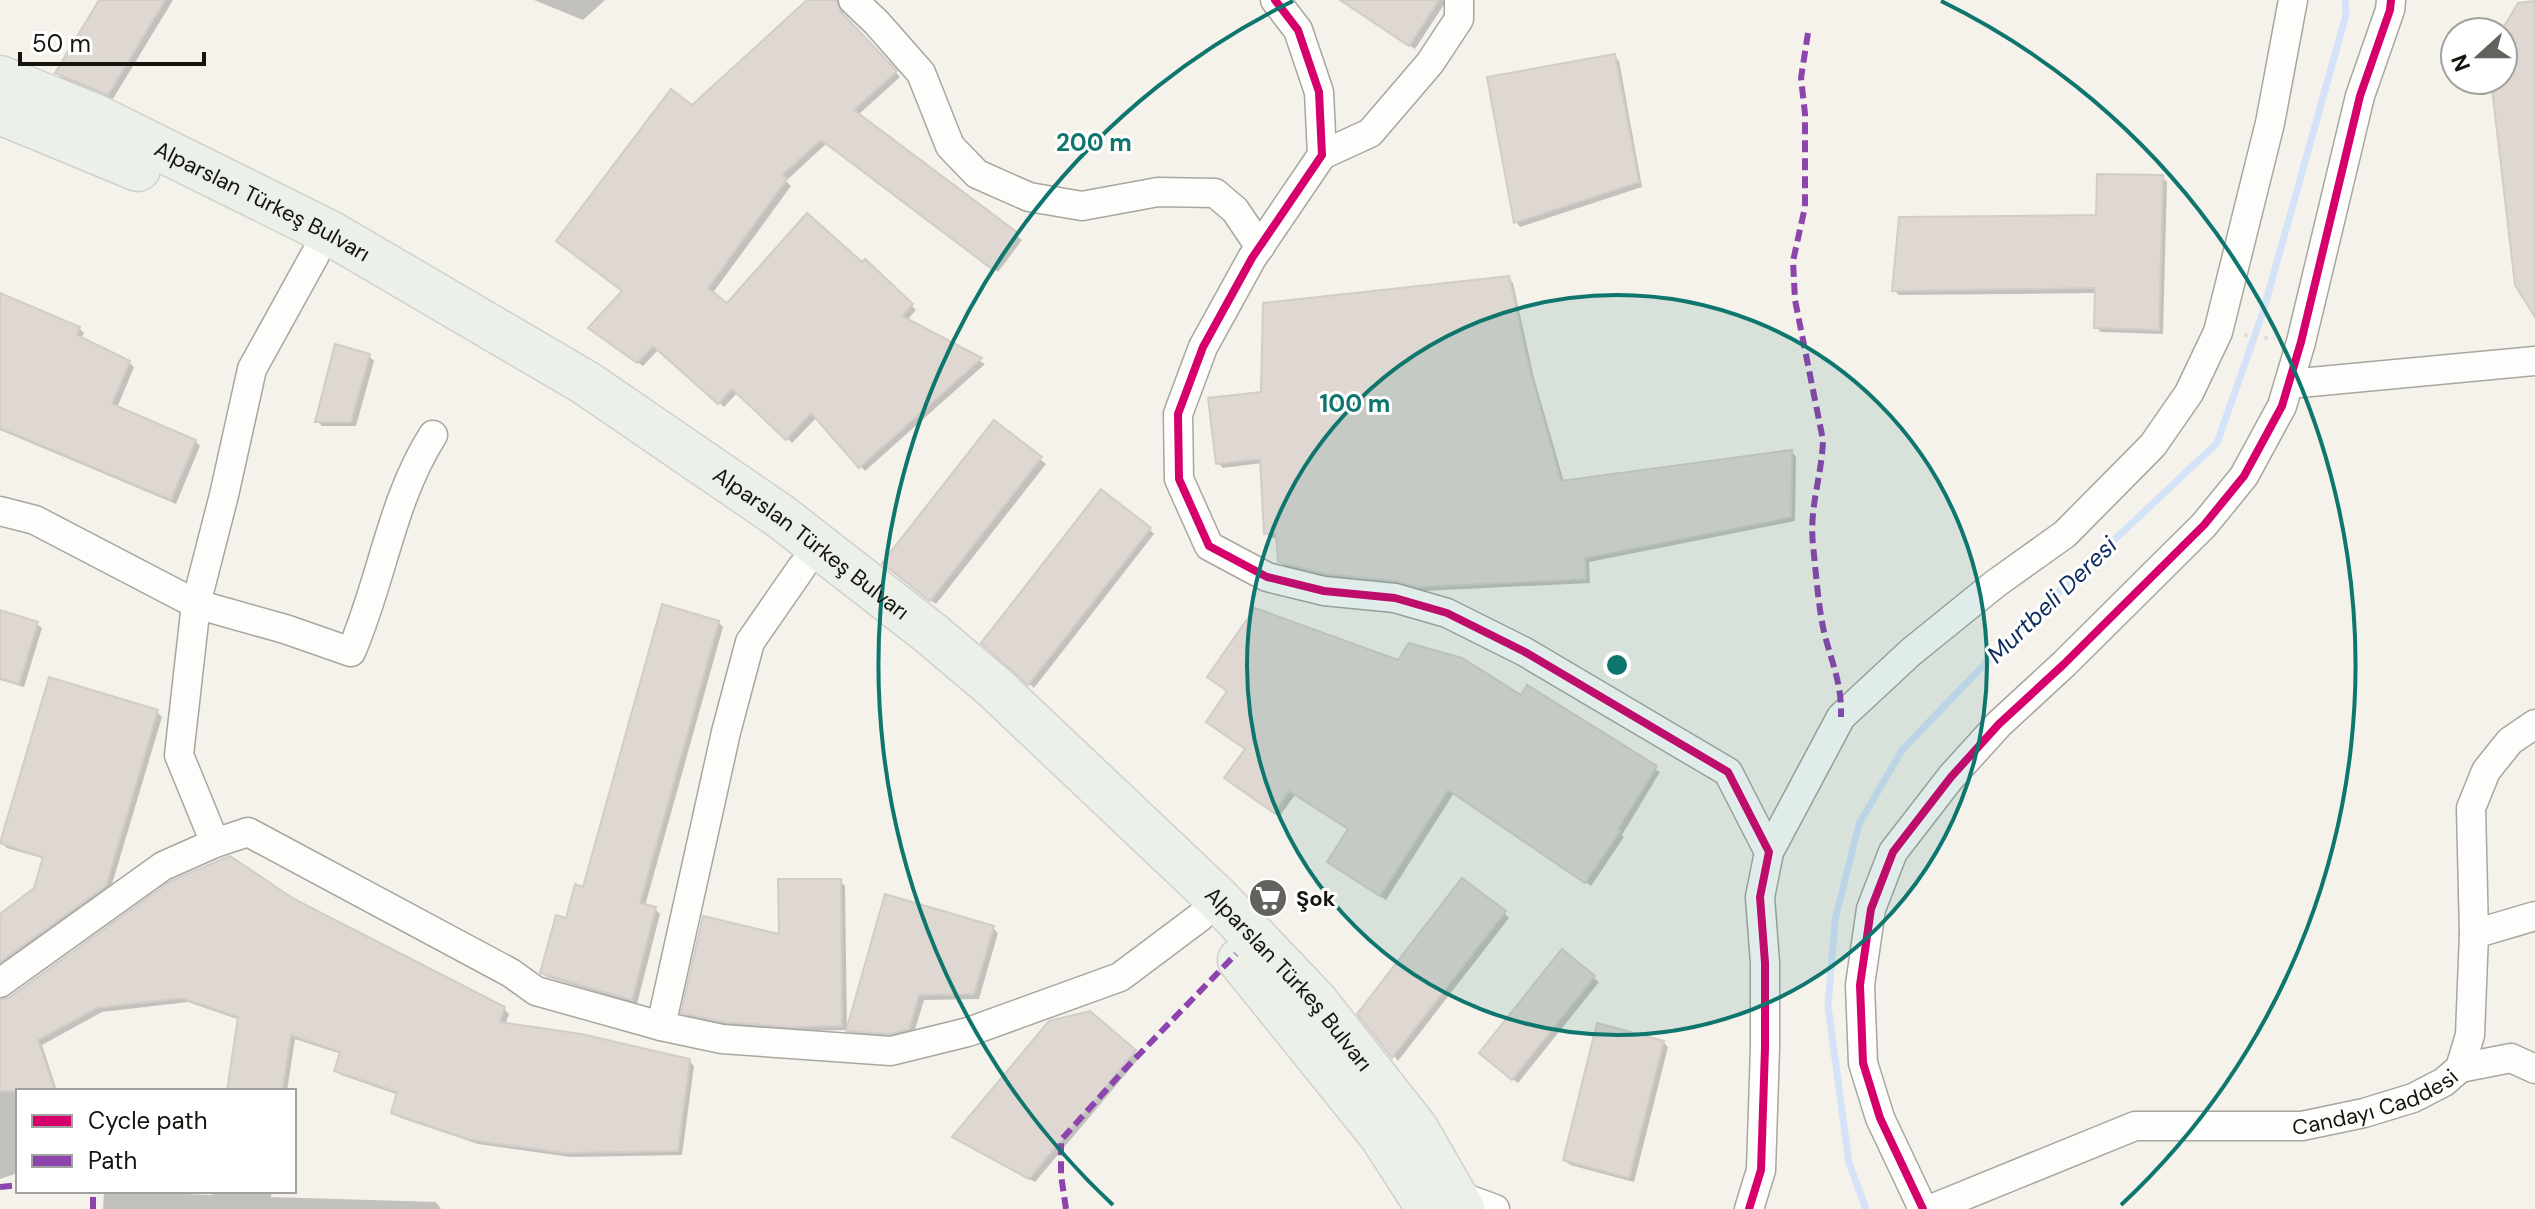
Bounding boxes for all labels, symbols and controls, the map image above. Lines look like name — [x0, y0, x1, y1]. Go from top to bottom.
scale bar — [20, 16, 204, 66]
north arrow — [2439, 16, 2519, 96]
text: 50 m — [32, 28, 91, 59]
text: N — [2444, 50, 2477, 76]
text: 200 m — [1056, 127, 1132, 158]
street label: Alparslan Türkeş Bulvarı — [150, 134, 375, 268]
text: 100 m — [1320, 388, 1390, 419]
street label: Alparslan Türkeş Bulvarı — [707, 460, 915, 626]
water label: Murtbeli Deresi — [1980, 529, 2124, 670]
centre of rings — [1603, 651, 1631, 679]
supermarket icon: Şok — [1247, 877, 1289, 919]
street label: Alparslan Türkeş Bulvarı — [1199, 880, 1379, 1077]
place label: Şok — [1296, 884, 1336, 913]
street label: Candayı Caddesi — [2292, 1062, 2464, 1141]
legend — [16, 1089, 296, 1193]
text: Cycle path — [88, 1105, 207, 1136]
text: Path — [88, 1145, 137, 1176]

